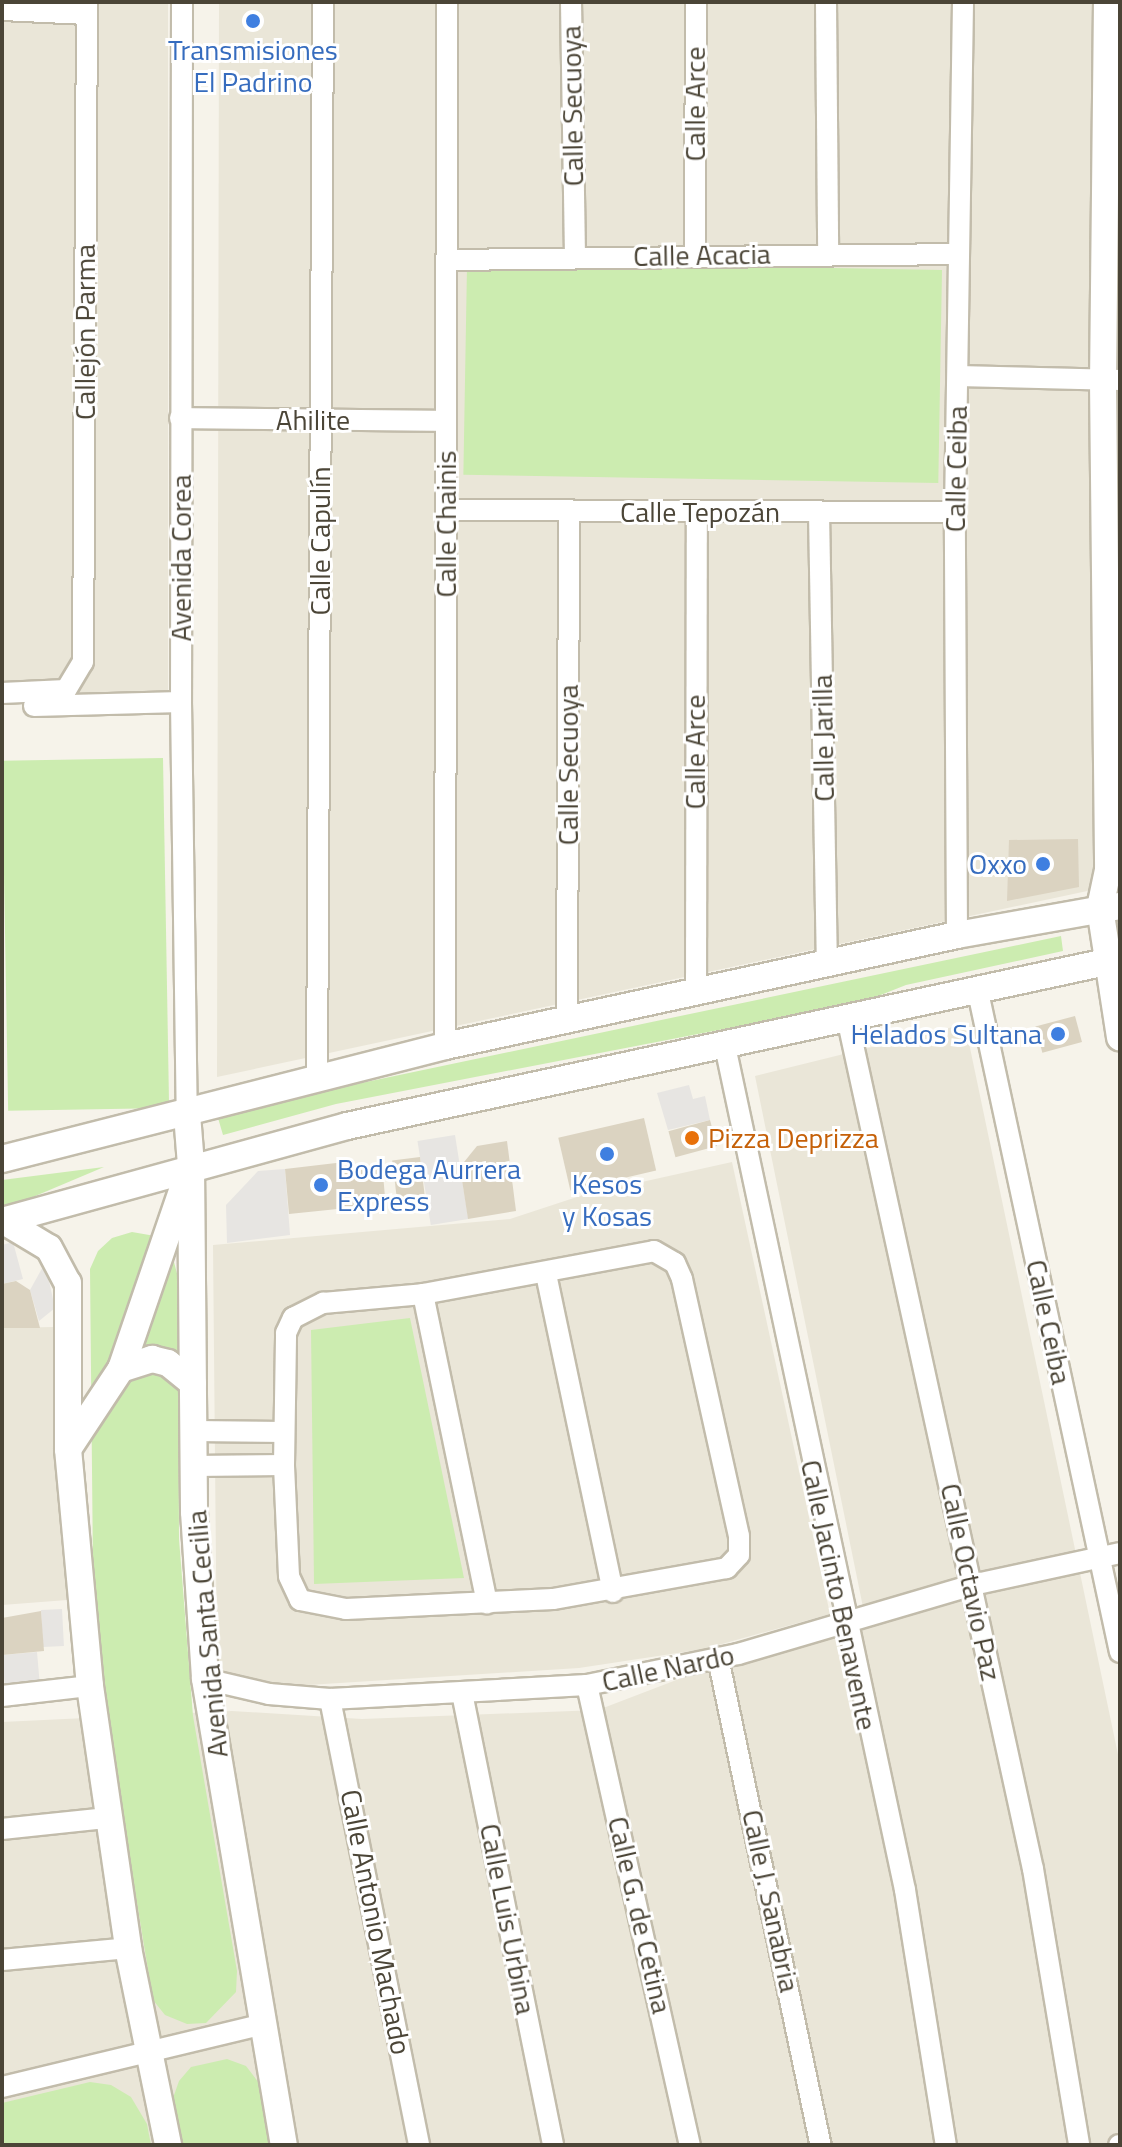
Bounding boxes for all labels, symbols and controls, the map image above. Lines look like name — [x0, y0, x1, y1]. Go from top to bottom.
marker: Transmisiones El Padrino — [244, 12, 262, 30]
street label: Calle Secuoya — [554, 25, 590, 187]
place label: Transmisiones El Padrino — [168, 33, 338, 99]
street label: Calle Arce — [678, 47, 712, 161]
street label: Calle Acacia — [633, 237, 771, 273]
street label: Callejón Parma — [68, 244, 102, 420]
street label: Ahilite — [276, 403, 350, 437]
street label: Calle Ceiba — [938, 405, 974, 533]
street label: Calle Chainis — [429, 450, 463, 598]
street label: Calle Capulín — [303, 466, 337, 616]
street label: Avenida Corea — [164, 474, 198, 642]
street label: Calle Tepozán — [620, 495, 780, 529]
street label: Calle Jarilla — [805, 674, 841, 802]
street label: Calle Secuoya — [551, 685, 585, 845]
street label: Calle Arce — [678, 695, 712, 809]
place label: Oxxo — [969, 847, 1027, 881]
marker: Oxxo — [1034, 855, 1052, 873]
place label: Helados Sultana — [850, 1017, 1042, 1051]
marker: Helados Sultana — [1049, 1025, 1067, 1043]
place label: Pizza Deprizza — [708, 1121, 879, 1155]
marker: Pizza Deprizza — [683, 1129, 701, 1147]
marker: Kesos y Kosas — [598, 1145, 616, 1163]
place label: Bodega Aurrera Express — [337, 1152, 521, 1218]
place label: Kesos y Kosas — [562, 1167, 652, 1233]
marker: Bodega Aurrera Express — [312, 1176, 330, 1194]
street label: Calle Ceiba — [1019, 1257, 1079, 1387]
street label: Calle Jacinto Benavente — [794, 1457, 884, 1733]
street label: Calle Octavio Paz — [934, 1480, 1008, 1684]
street label: Avenida Santa Cecilia — [179, 1509, 235, 1759]
street label: Calle Nardo — [599, 1638, 737, 1698]
street label: Calle Antonio Machado — [334, 1787, 418, 2057]
street label: Calle J. Sanabria — [735, 1807, 807, 1995]
street label: Calle G. de Cetina — [601, 1813, 679, 2017]
street label: Calle Luis Urbina — [473, 1821, 543, 2017]

